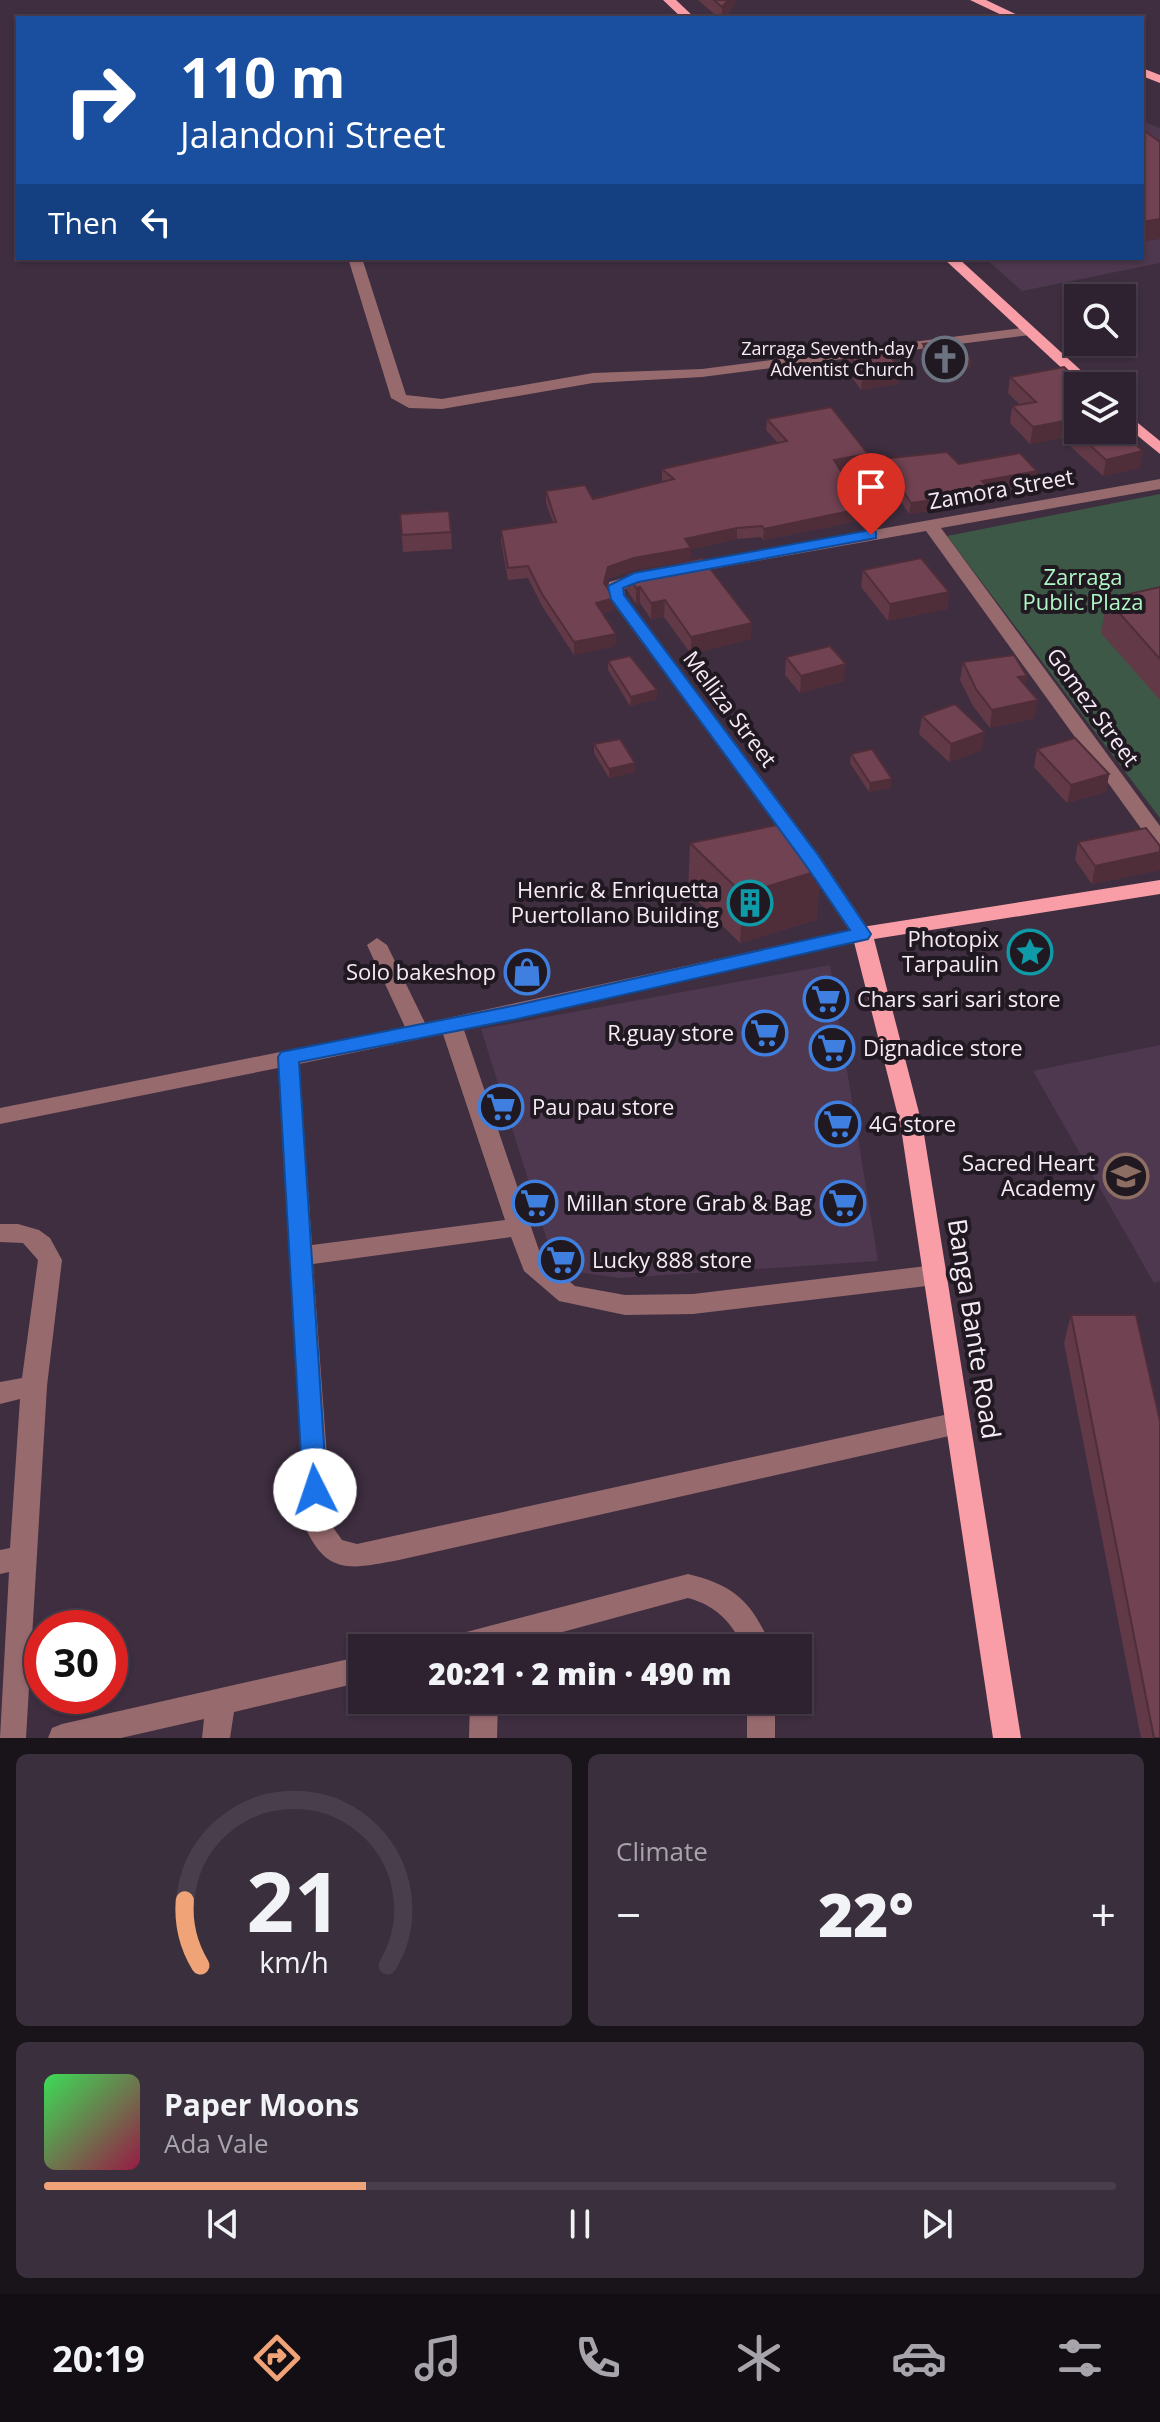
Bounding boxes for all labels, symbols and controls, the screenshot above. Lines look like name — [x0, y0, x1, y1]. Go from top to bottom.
text: 110 m — [180, 38, 346, 114]
icon: right — [48, 48, 152, 152]
text: Jalandoni Street — [180, 110, 446, 159]
icon: left — [134, 200, 178, 244]
text: Then — [48, 202, 118, 243]
map controls — [1064, 284, 1136, 444]
button: search — [1064, 284, 1136, 356]
church icon: Zarraga Seventh-day Adventist Church — [921, 335, 969, 383]
place label: Zarraga Seventh-day Adventist Church — [741, 336, 915, 381]
button: layers — [1064, 372, 1136, 444]
pin — [837, 453, 905, 535]
street label: Zamora Street — [926, 460, 1076, 516]
icon: arrive — [849, 465, 893, 509]
park label: Zarraga Public Plaza — [1022, 561, 1144, 616]
street label: Gomez Street — [1041, 641, 1147, 772]
street label: Melliza Street — [677, 644, 785, 773]
place label: Henric & Enriquetta Puertollano Building — [511, 874, 719, 929]
building icon: Henric & Enriquetta Puertollano Building — [726, 879, 774, 927]
place label: Photopix Tarpaulin — [902, 923, 999, 978]
place icon: Photopix Tarpaulin — [1006, 928, 1054, 976]
shop icon: Solo bakeshop — [503, 948, 551, 996]
place label: Solo bakeshop — [346, 956, 496, 986]
supermarket icon: Chars sari sari store — [802, 975, 850, 1023]
place label: Chars sari sari store — [857, 983, 1061, 1013]
supermarket icon: R.guay store — [741, 1009, 789, 1057]
place label: R.guay store — [607, 1017, 734, 1047]
supermarket icon: Dignadice store — [808, 1024, 856, 1072]
place label: Dignadice store — [863, 1032, 1023, 1062]
supermarket icon: Pau pau store — [477, 1083, 525, 1131]
place label: Pau pau store — [532, 1091, 674, 1121]
supermarket icon: 4G store — [814, 1100, 862, 1148]
place label: 4G store — [869, 1108, 956, 1138]
place label: Sacred Heart Academy — [962, 1147, 1096, 1202]
school or university icon: Sacred Heart Academy — [1102, 1152, 1150, 1200]
supermarket icon: Millan store — [511, 1179, 559, 1227]
supermarket icon: Grab & Bag — [819, 1179, 867, 1227]
place label: Millan store — [566, 1187, 687, 1217]
place label: Grab & Bag — [695, 1187, 812, 1217]
street label: Banga Bante Road — [940, 1216, 1010, 1441]
supermarket icon: Lucky 888 store — [537, 1236, 585, 1284]
place label: Lucky 888 store — [592, 1244, 752, 1274]
position arrow — [273, 1448, 357, 1532]
speed limit sign: 30 — [24, 1610, 128, 1714]
text: 20:21 · 2 min · 490 m — [428, 1653, 732, 1694]
text: Climate — [616, 1833, 708, 1869]
text: 21 — [246, 1843, 342, 1956]
text: 22° — [818, 1873, 914, 1955]
text: − — [616, 1884, 641, 1944]
text: + — [1091, 1884, 1116, 1944]
text: km/h — [259, 1942, 329, 1981]
text: Paper Moons — [164, 2084, 359, 2125]
text: Ada Vale — [164, 2125, 269, 2161]
icon: previous — [201, 2202, 245, 2246]
icon: pause — [558, 2202, 602, 2246]
icon: next — [915, 2202, 959, 2246]
icon: directions — [249, 2330, 305, 2386]
icon: music — [410, 2330, 466, 2386]
icon: phone — [570, 2330, 626, 2386]
icon: climate — [731, 2330, 787, 2386]
icon: car — [891, 2330, 947, 2386]
icon: filters — [1052, 2330, 1108, 2386]
text: 20:19 — [52, 2334, 145, 2383]

